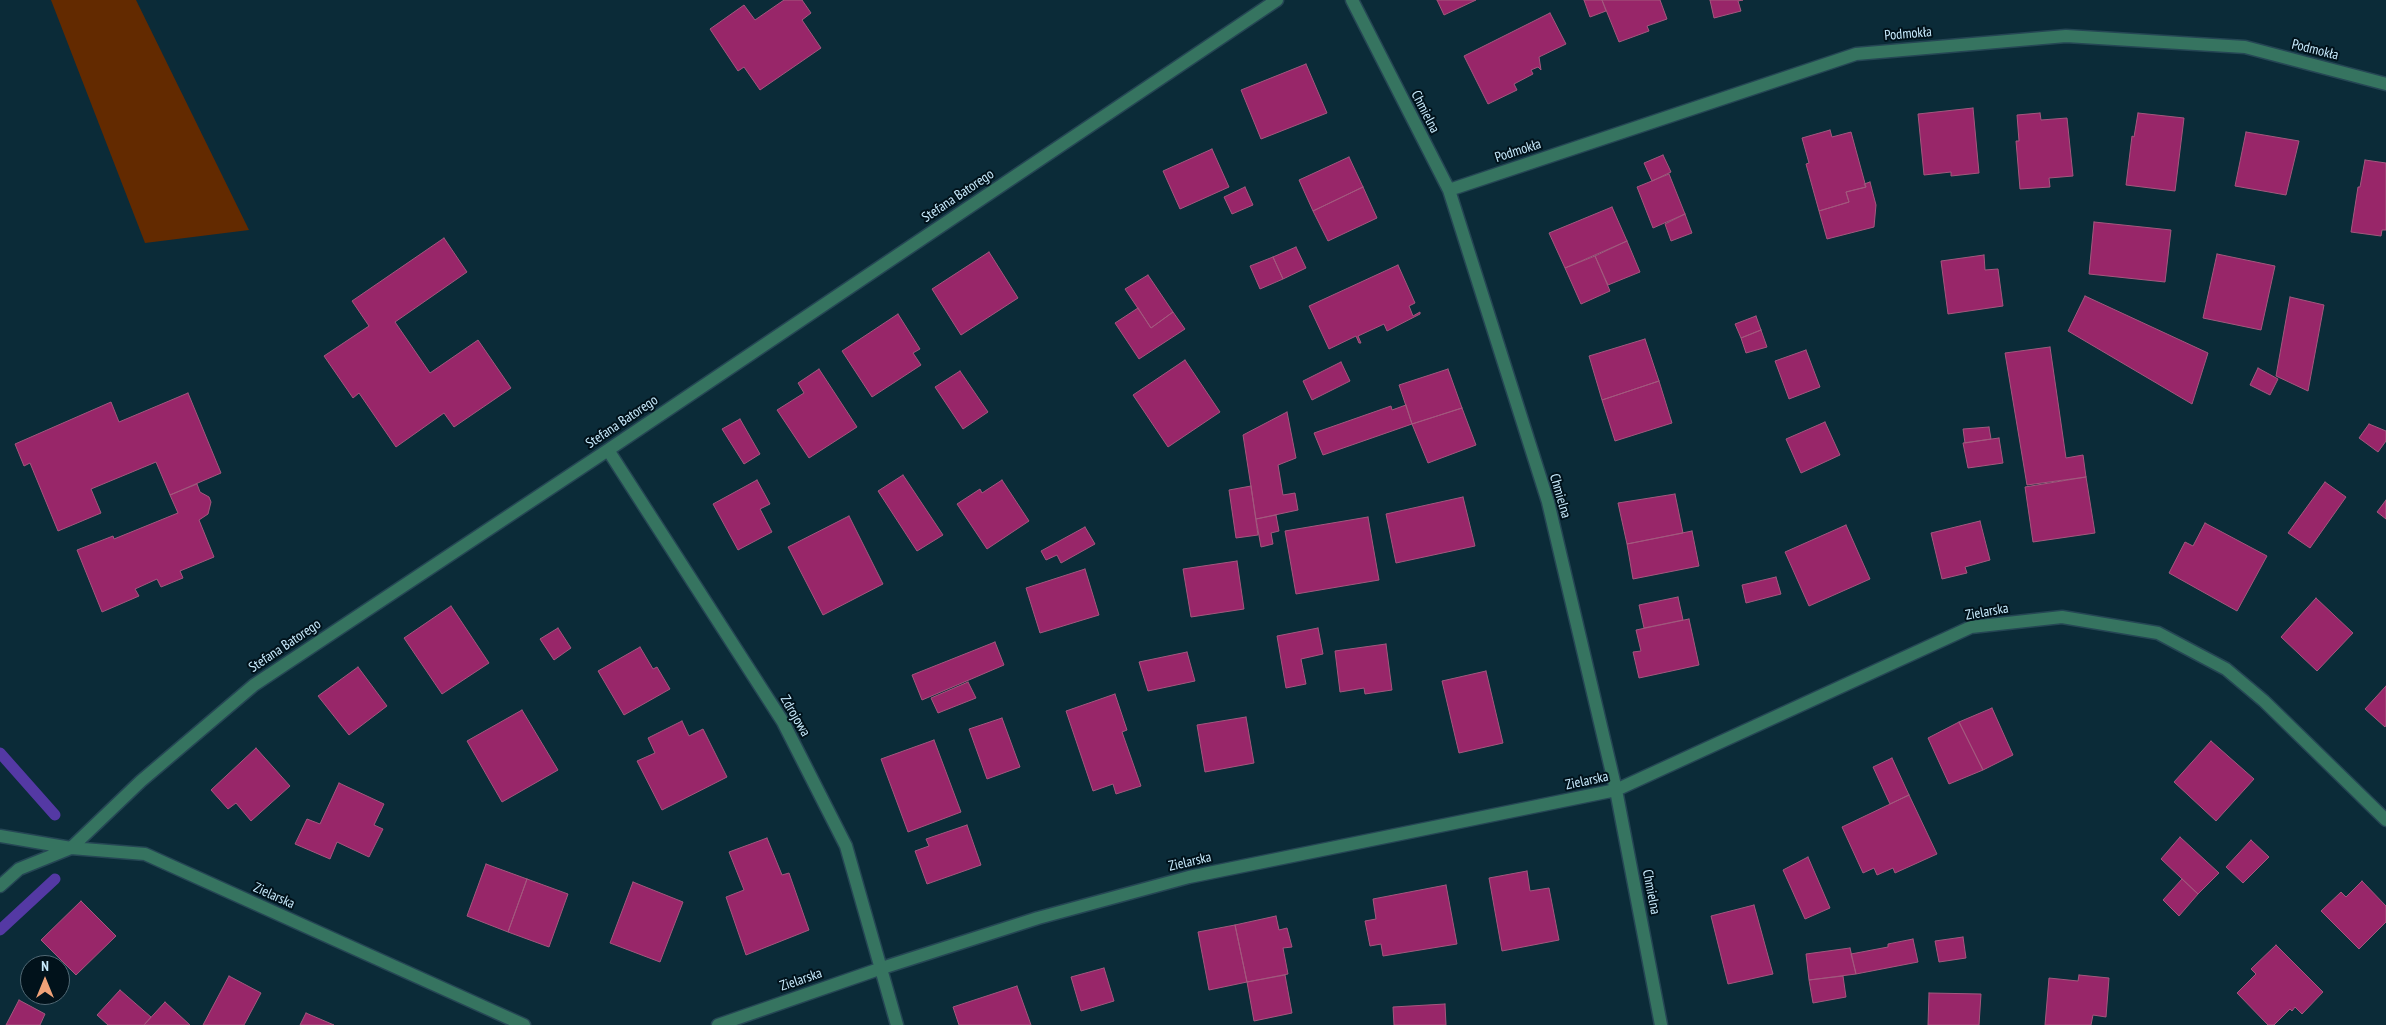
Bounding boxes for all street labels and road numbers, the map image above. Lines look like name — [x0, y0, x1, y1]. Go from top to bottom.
street label: Podmokła — [1884, 24, 1932, 44]
street label: Podmokła — [2290, 36, 2340, 64]
street label: Chmielna — [1407, 88, 1443, 136]
street label: Podmokła — [1493, 136, 1543, 166]
street label: Stefana Batorego — [919, 166, 997, 226]
street label: Stefana Batorego — [583, 392, 661, 452]
street label: Chmielna — [1546, 472, 1574, 520]
street label: Zielarska — [1964, 600, 2010, 624]
street label: Stefana Batorego — [246, 616, 324, 676]
street label: Zdrojowa — [777, 692, 813, 740]
street label: Zielarska — [1564, 768, 1610, 794]
street label: Zielarska — [1167, 849, 1213, 875]
street label: Chmielna — [1638, 868, 1664, 916]
street label: Zielarska — [251, 879, 297, 913]
street label: Zielarska — [778, 965, 824, 995]

